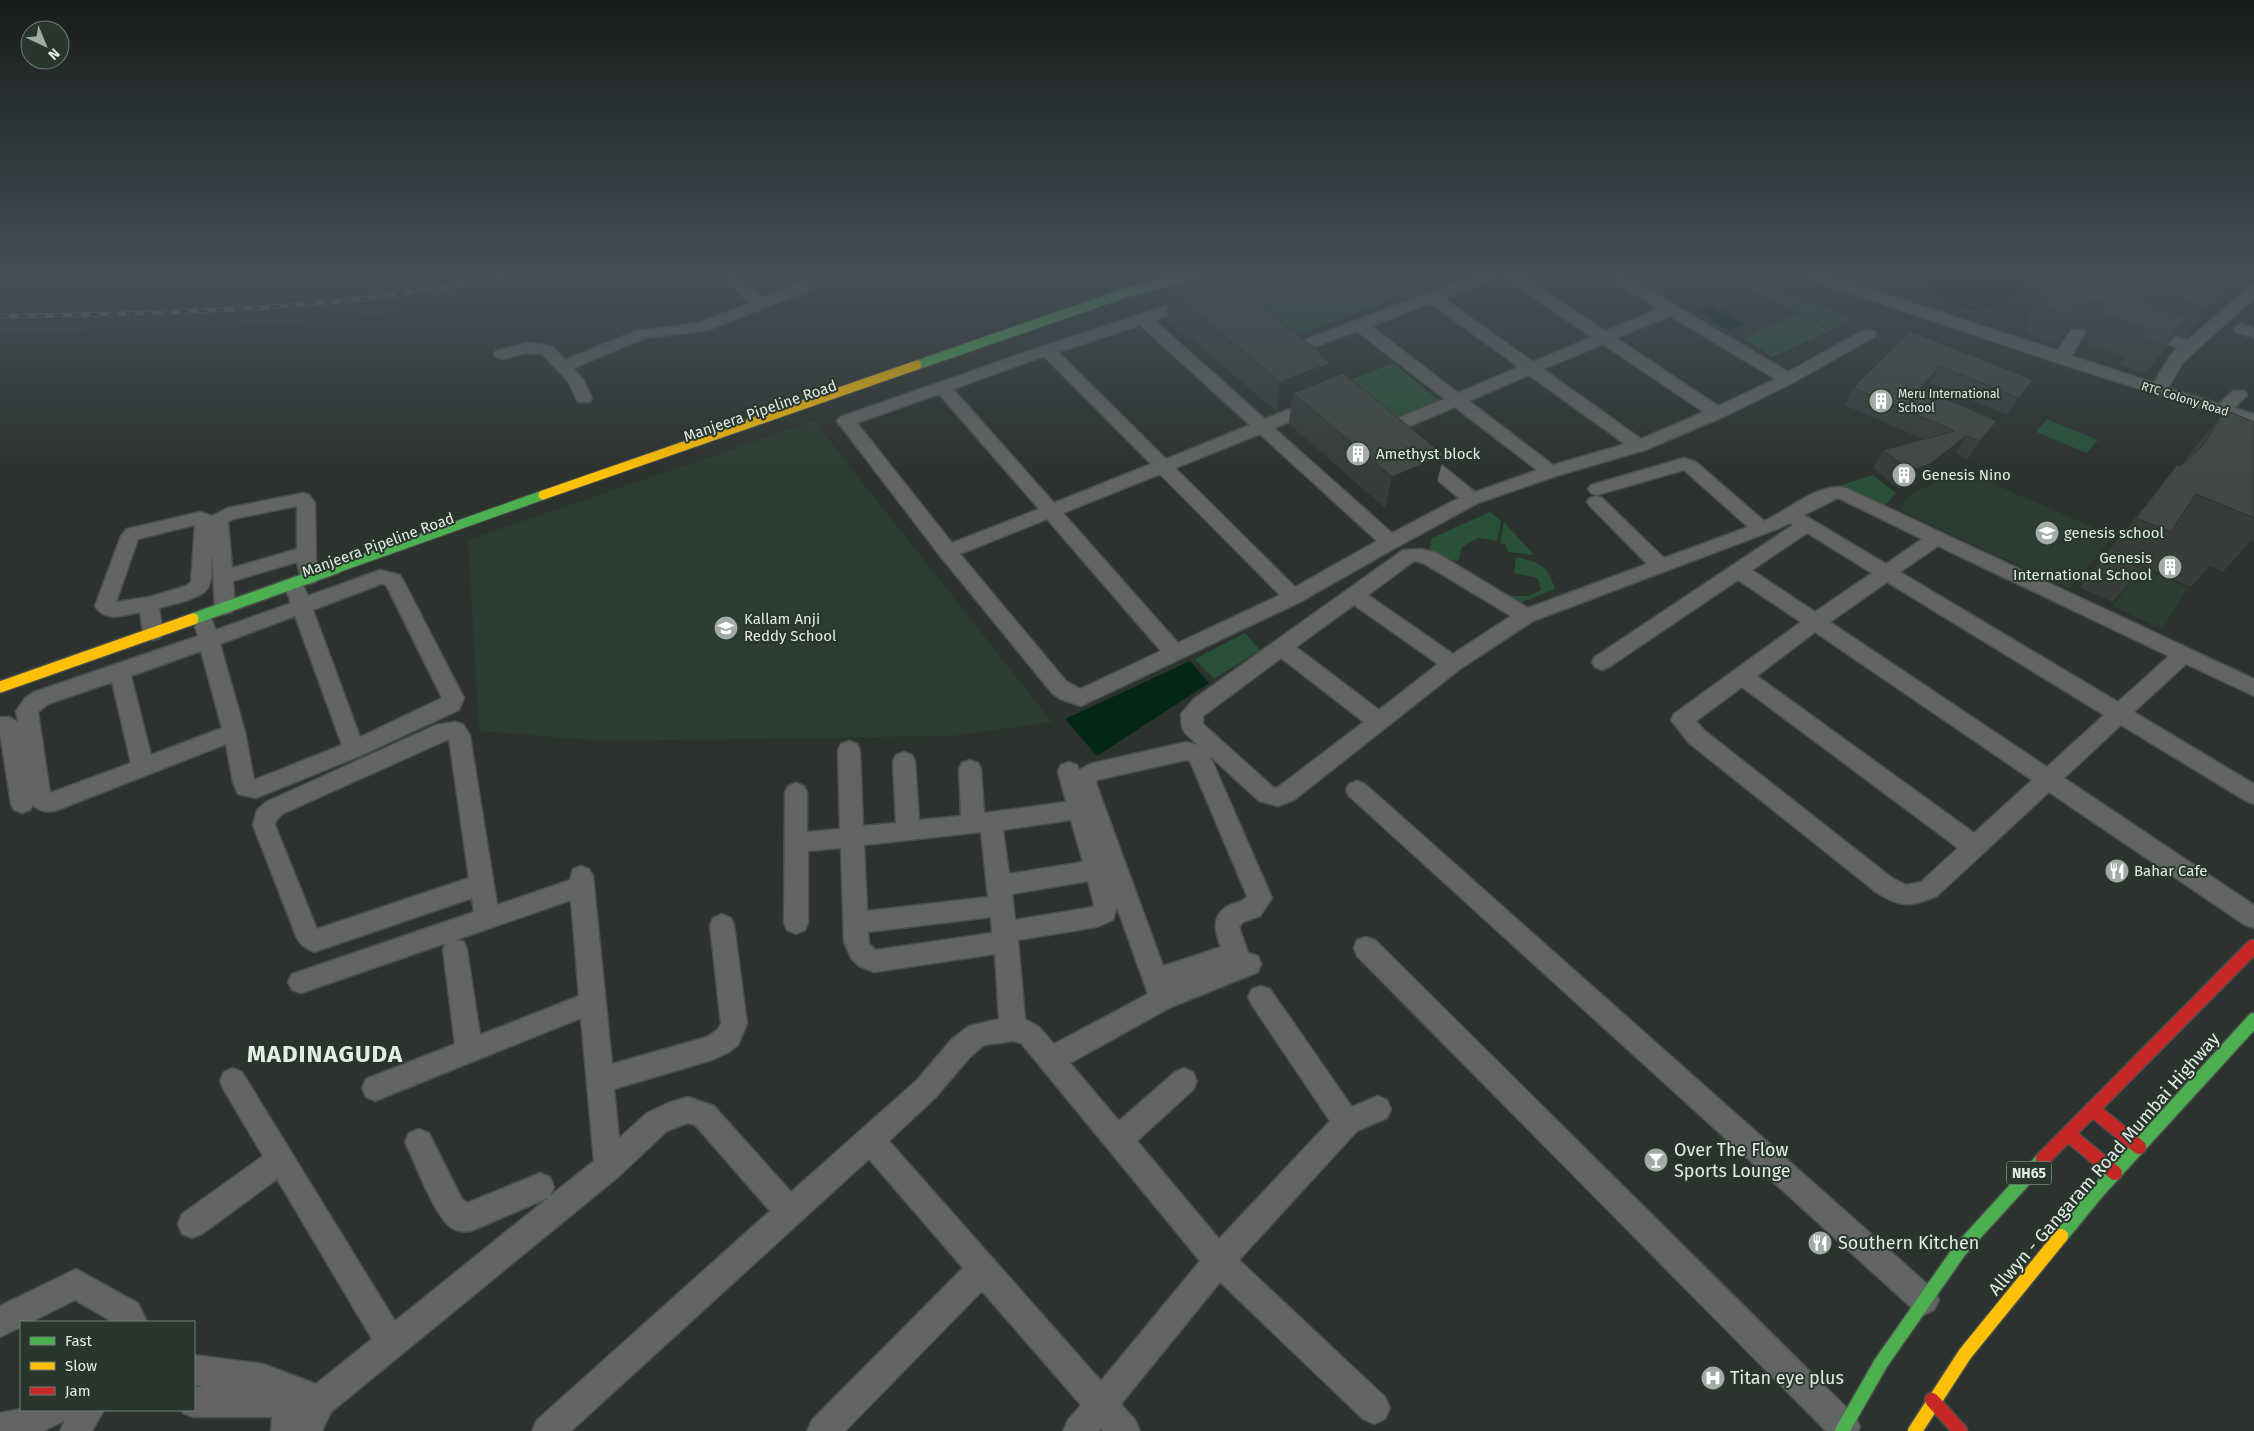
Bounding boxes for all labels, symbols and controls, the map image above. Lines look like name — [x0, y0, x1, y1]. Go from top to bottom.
north arrow — [20, 20, 70, 70]
text: N — [44, 45, 63, 63]
street label: Manjeera Pipeline Road — [681, 376, 839, 446]
street label: RTC Colony Road — [2140, 379, 2230, 419]
place label: Meru International School — [1898, 387, 2000, 415]
building icon: Meru International School — [1868, 388, 1894, 414]
building icon: Amethyst block — [1345, 441, 1371, 467]
place label: Amethyst block — [1376, 445, 1481, 463]
building icon: Genesis Nino — [1891, 462, 1917, 488]
place label: Genesis Nino — [1922, 466, 2011, 484]
street label: Manjeera Pipeline Road — [299, 509, 457, 581]
school or university icon: genesis school — [2034, 520, 2060, 546]
place label: genesis school — [2064, 524, 2164, 542]
place label: Genesis International School — [2013, 549, 2153, 584]
building icon: Genesis International School — [2157, 554, 2183, 580]
place label: Kallam Anji Reddy School — [744, 610, 837, 645]
school or university icon: Kallam Anji Reddy School — [713, 615, 739, 641]
restaurant icon: Bahar Cafe — [2104, 858, 2130, 884]
place label: Bahar Cafe — [2134, 862, 2207, 880]
street label: Allwyn - Gangaram Road Mumbai Highway — [1984, 1028, 2224, 1300]
district label: MADINAGUDA — [247, 1040, 403, 1068]
place label: Over The Flow Sports Lounge — [1674, 1139, 1791, 1182]
bar icon: Over The Flow Sports Lounge — [1643, 1147, 1669, 1173]
road number: NH65 — [2006, 1162, 2052, 1184]
restaurant icon: Southern Kitchen — [1807, 1230, 1833, 1256]
place label: Southern Kitchen — [1838, 1232, 1979, 1254]
legend — [20, 1321, 195, 1411]
text: Fast — [65, 1332, 92, 1350]
text: Slow — [65, 1357, 97, 1375]
hospital icon: Titan eye plus — [1700, 1365, 1726, 1391]
place label: Titan eye plus — [1730, 1367, 1844, 1389]
text: Jam — [65, 1382, 91, 1400]

